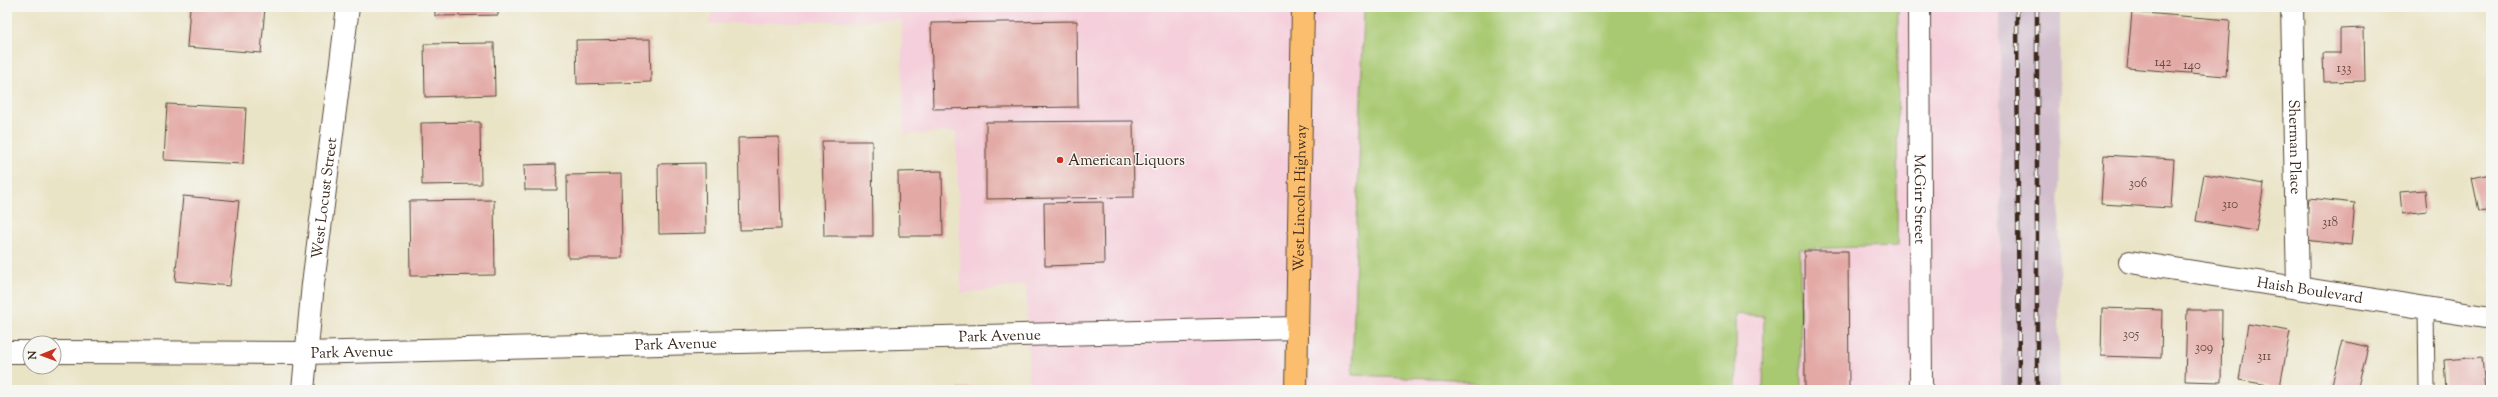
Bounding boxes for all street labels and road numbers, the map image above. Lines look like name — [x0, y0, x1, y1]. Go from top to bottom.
street label: Sherman Place — [2282, 99, 2305, 195]
street label: West Lincoln Highway — [1289, 124, 1313, 272]
street label: West Locust Street — [307, 136, 343, 260]
street label: McGirr Street — [1908, 154, 1929, 244]
street label: Haish Boulevard — [2255, 273, 2365, 310]
street label: Park Avenue — [959, 325, 1041, 349]
street label: Park Avenue — [635, 334, 717, 357]
street label: Park Avenue — [311, 342, 393, 365]

